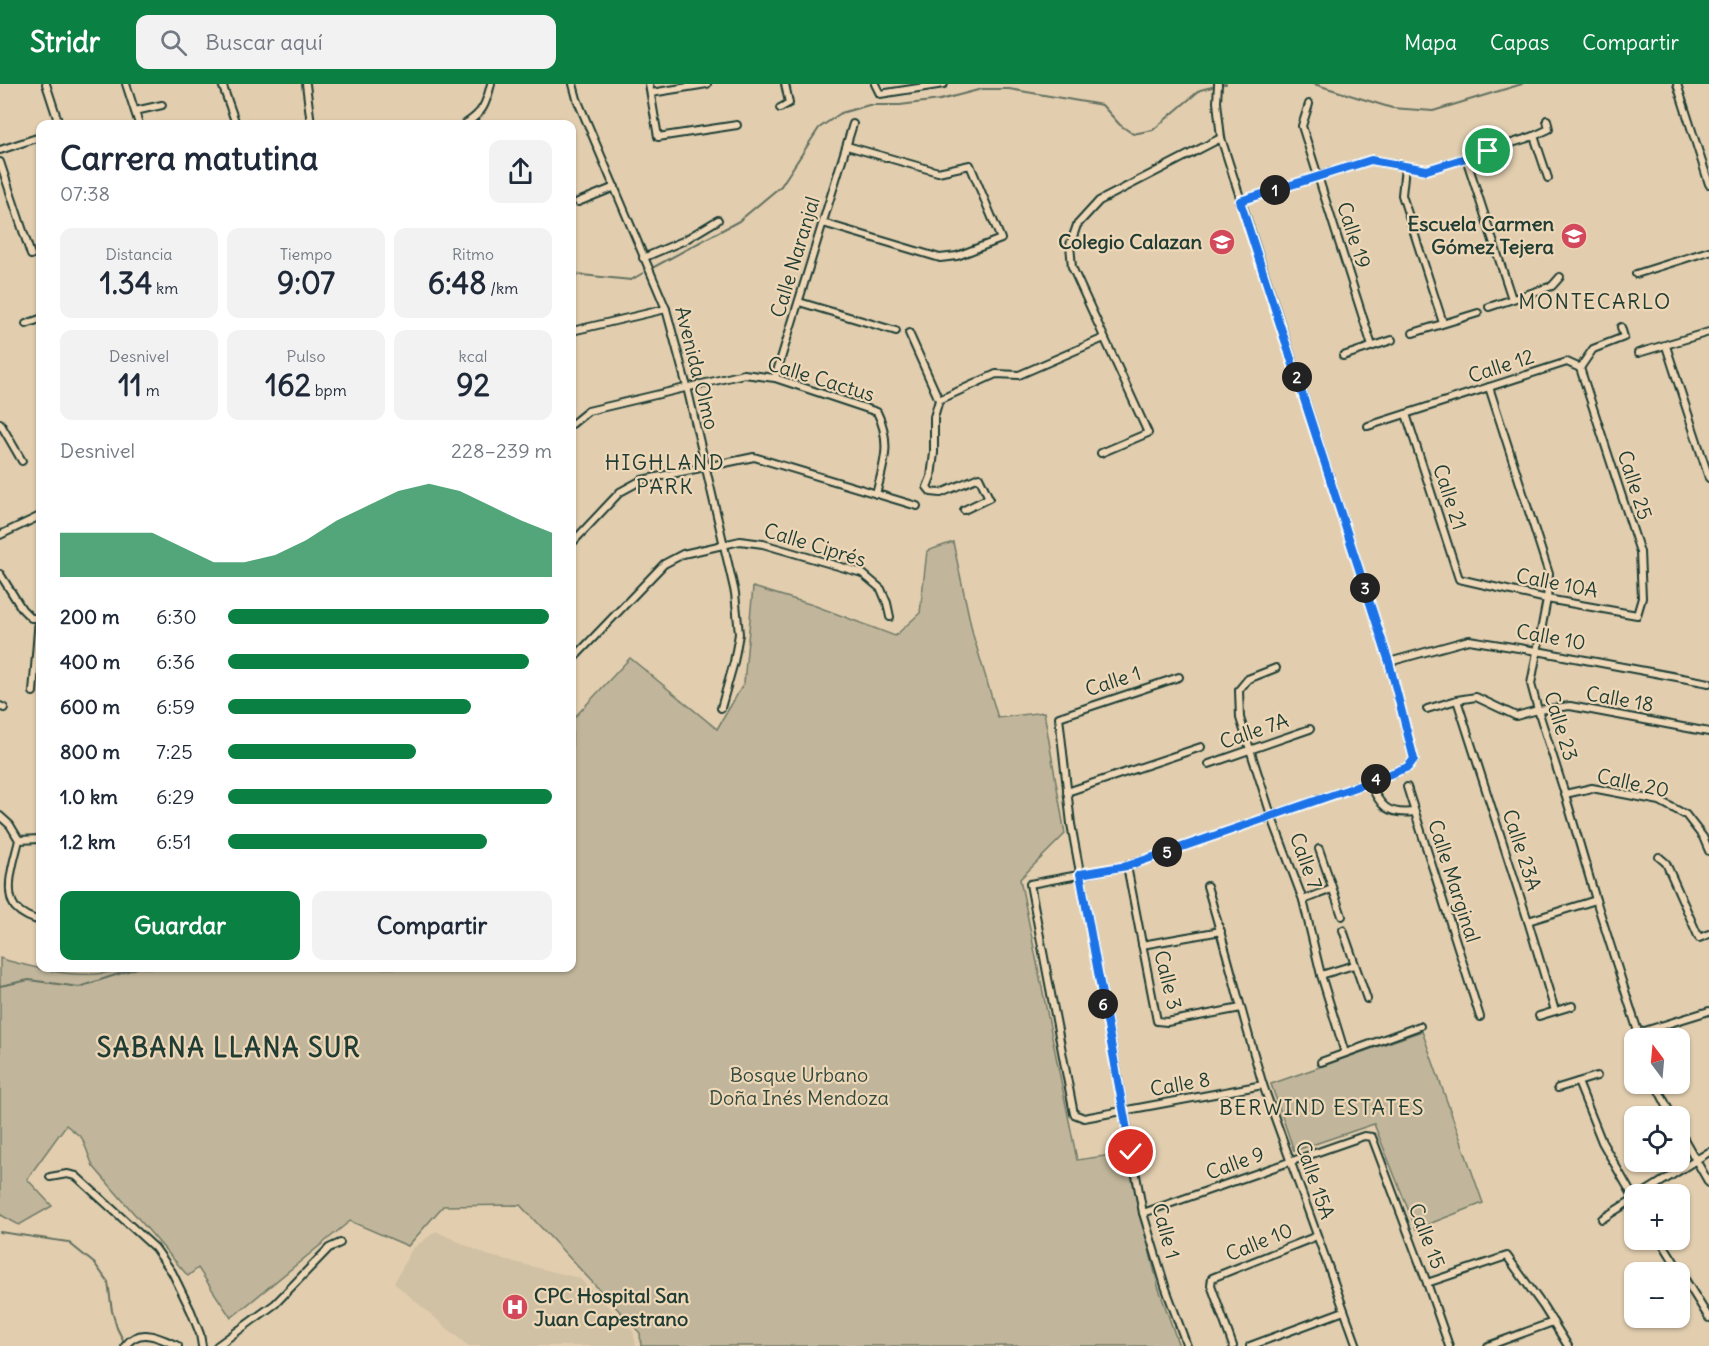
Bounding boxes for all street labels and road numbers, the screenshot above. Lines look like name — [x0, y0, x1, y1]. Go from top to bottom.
street label: Calle Naranjal — [764, 193, 825, 320]
street label: Calle 19 — [1332, 198, 1377, 271]
street label: Avenida Olmo — [670, 304, 725, 432]
street label: Calle 12 — [1465, 343, 1537, 388]
street label: Calle Cactus — [764, 350, 878, 407]
street label: Calle 25 — [1613, 447, 1658, 523]
street label: Calle 21 — [1428, 461, 1473, 533]
street label: Calle Ciprés — [761, 517, 869, 572]
street label: Calle 10A — [1514, 562, 1600, 603]
street label: Calle 10 — [1514, 618, 1588, 655]
street label: Calle 1 — [1082, 660, 1144, 701]
street label: Calle 18 — [1584, 680, 1656, 717]
street label: Calle 23 — [1539, 688, 1584, 764]
street label: Calle 7A — [1216, 707, 1292, 754]
street label: Calle 20 — [1595, 763, 1671, 802]
street label: Calle 23A — [1498, 806, 1547, 894]
street label: Calle Marginal — [1423, 816, 1486, 945]
street label: Calle 7 — [1285, 829, 1328, 893]
street label: Calle 3 — [1149, 948, 1188, 1012]
street label: Calle 8 — [1148, 1066, 1212, 1101]
street label: Calle 15A — [1290, 1137, 1341, 1222]
street label: Calle 9 — [1202, 1140, 1267, 1185]
street label: Calle 15 — [1404, 1199, 1451, 1272]
street label: Calle 1 — [1147, 1200, 1186, 1262]
street label: Calle 10 — [1222, 1217, 1296, 1266]

